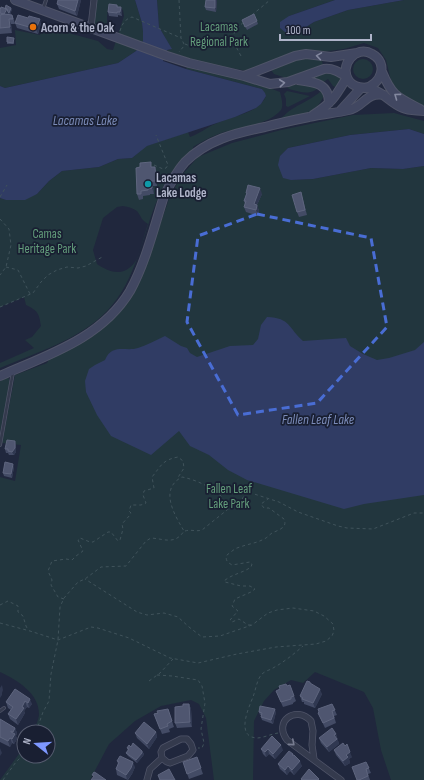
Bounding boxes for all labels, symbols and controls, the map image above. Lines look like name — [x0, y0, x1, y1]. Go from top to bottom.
scale bar — [280, 16, 371, 42]
park label: Lacamas Regional Park — [190, 19, 248, 50]
place label: Acorn & the Oak — [40, 20, 115, 36]
marker: Acorn & the Oak — [28, 22, 38, 32]
text: 100 m — [286, 23, 311, 38]
one-way arrow — [316, 52, 322, 61]
one-way arrow — [279, 78, 285, 87]
one-way arrow — [394, 93, 401, 101]
water label: Lacamas Lake — [53, 112, 118, 129]
place label: Lacamas Lake Lodge — [156, 170, 207, 201]
marker: Lacamas Lake Lodge — [143, 179, 153, 189]
park label: Camas Heritage Park — [18, 226, 76, 257]
water label: Fallen Leaf Lake — [282, 411, 355, 428]
park label: Fallen Leaf Lake Park — [206, 481, 252, 512]
north arrow — [16, 724, 56, 764]
text: N — [20, 736, 34, 746]
one-way arrow — [287, 739, 294, 746]

